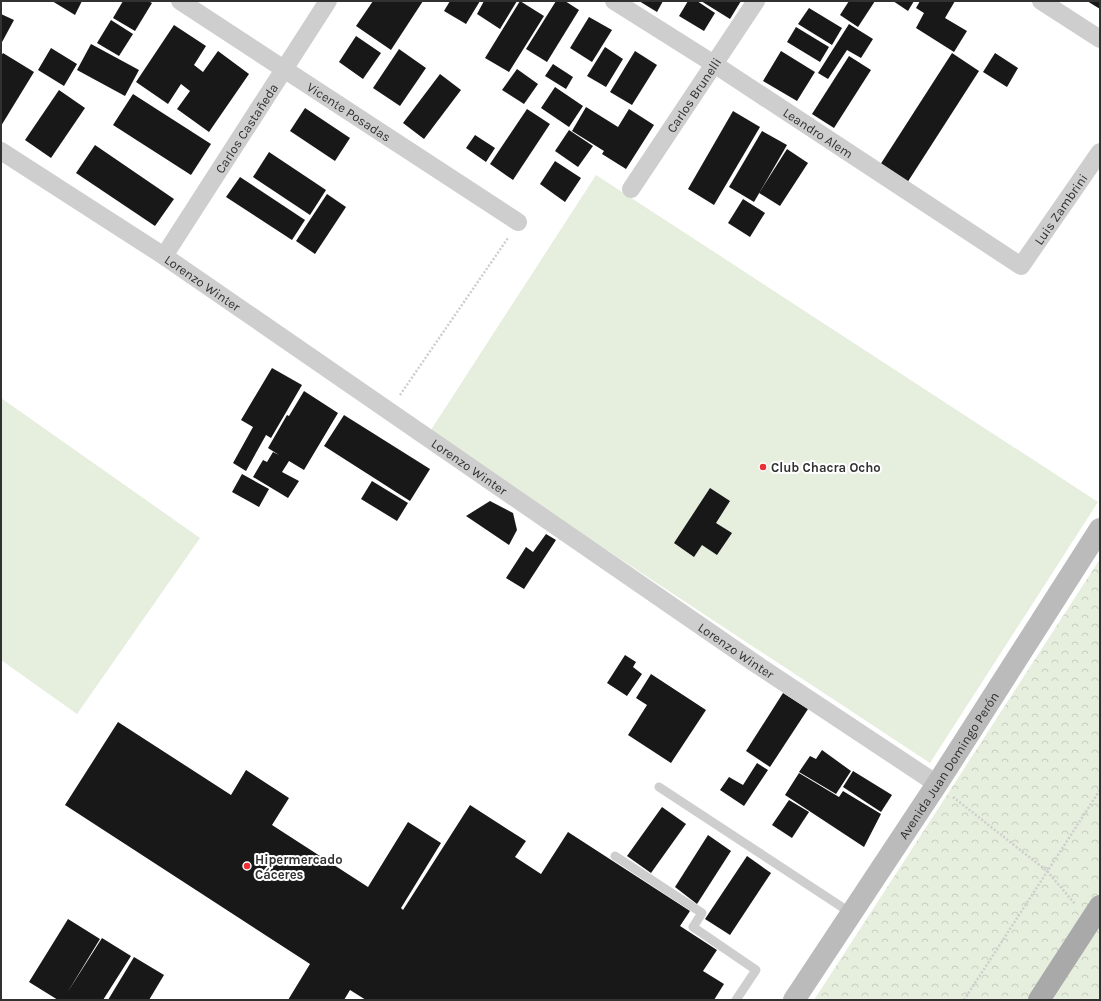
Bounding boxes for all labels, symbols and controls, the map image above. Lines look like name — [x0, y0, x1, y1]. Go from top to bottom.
street label: Carlos Brunelli — [663, 55, 724, 135]
street label: Vicente Posadas — [304, 79, 394, 144]
street label: Carlos Castañeda — [212, 80, 281, 176]
street label: Leandro Alem — [781, 104, 856, 161]
street label: Luis Zambrini — [1031, 171, 1090, 247]
street label: Lorenzo Winter — [162, 251, 244, 314]
street label: Lorenzo Winter — [429, 435, 510, 498]
place label: Club Chacra Ocho — [771, 460, 881, 475]
marker: Club Chacra Ocho — [758, 462, 768, 472]
street label: Lorenzo Winter — [696, 619, 777, 682]
street label: Avenida Juan Domingo Perón — [895, 689, 1001, 842]
place label: Hipermercado Cáceres — [255, 852, 343, 882]
marker: Hipermercado Cáceres — [242, 861, 252, 871]

